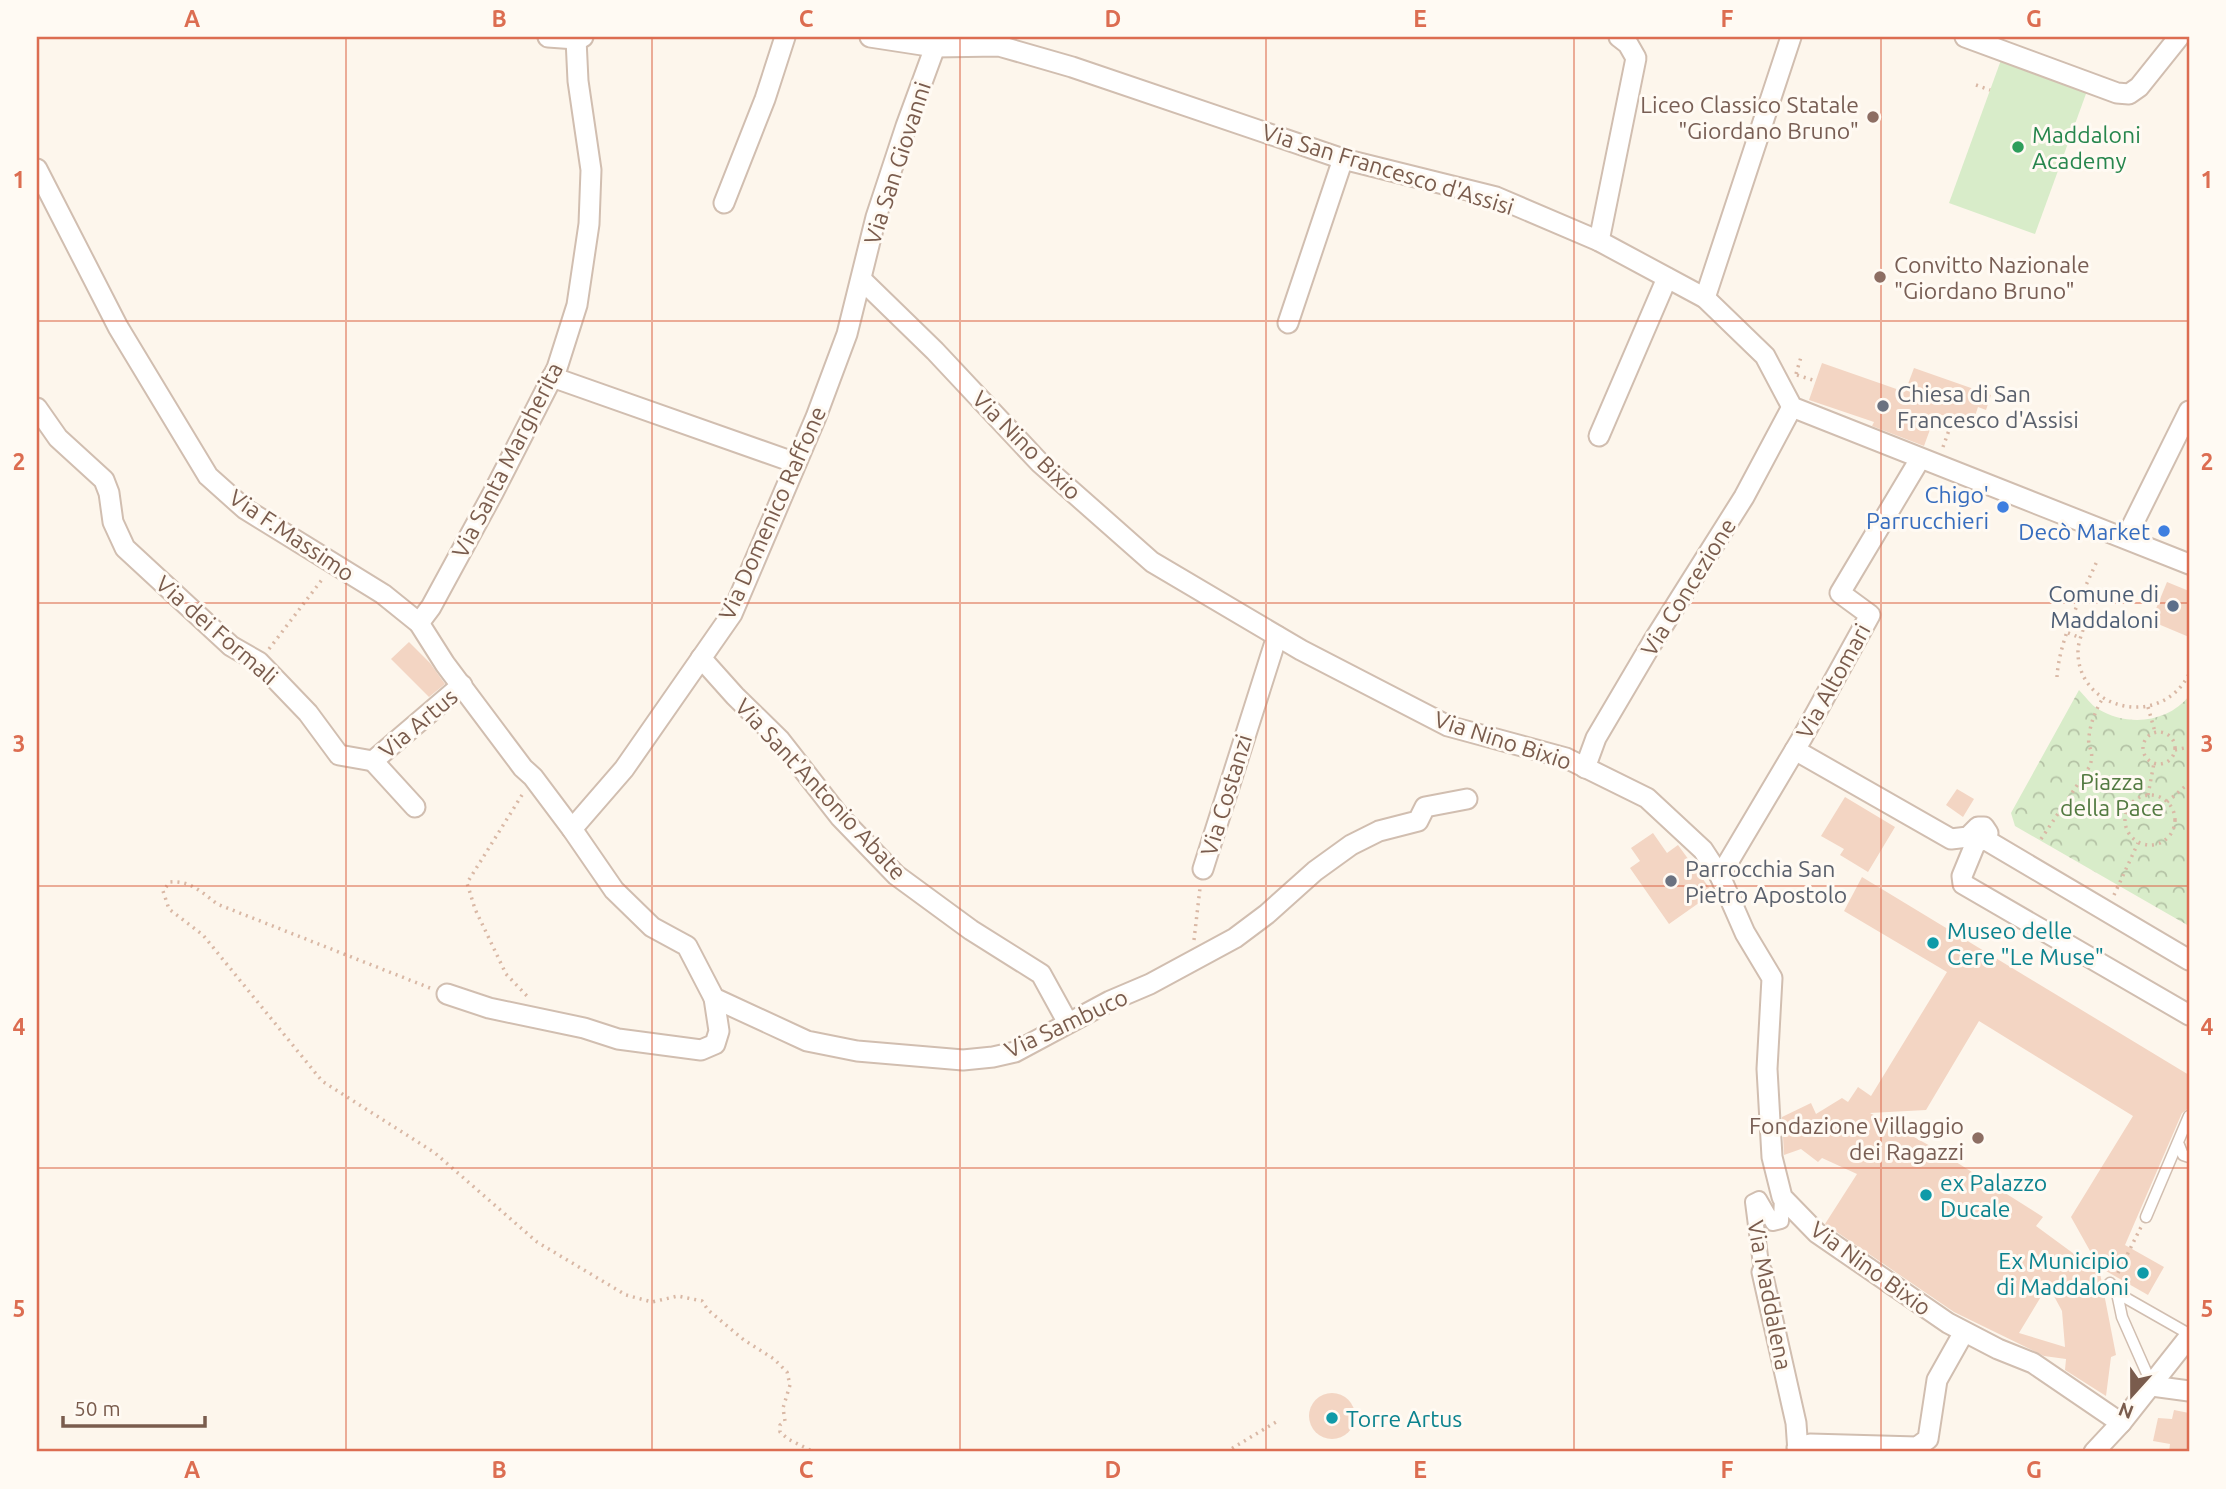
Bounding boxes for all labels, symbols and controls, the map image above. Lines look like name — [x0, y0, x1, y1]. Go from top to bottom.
text: A — [184, 6, 200, 31]
text: B — [491, 6, 507, 31]
text: C — [799, 6, 814, 31]
text: D — [1105, 6, 1121, 31]
text: E — [1413, 6, 1427, 31]
text: F — [1721, 6, 1734, 31]
text: G — [2026, 6, 2042, 31]
street label: Via San Giovanni — [859, 79, 935, 247]
place label: Liceo Classico Statale "Giordano Bruno" — [1640, 92, 1859, 143]
marker: Liceo Classico Statale "Giordano Bruno" — [1865, 109, 1881, 125]
street label: Via San Francesco d'Assisi — [1259, 119, 1517, 219]
place label: Maddaloni Academy — [2032, 122, 2141, 173]
marker: Maddaloni Academy — [2010, 139, 2026, 155]
text: 1 — [13, 167, 25, 192]
text: 1 — [2201, 167, 2213, 192]
place label: Convitto Nazionale "Giordano Bruno" — [1894, 252, 2090, 303]
marker: Convitto Nazionale "Giordano Bruno" — [1872, 269, 1888, 285]
street label: Via Santa Margherita — [447, 358, 567, 562]
place label: Chiesa di San Francesco d'Assisi — [1897, 381, 2079, 432]
street label: Via Nino Bixio — [968, 386, 1086, 504]
marker: Chiesa di San Francesco d'Assisi — [1875, 398, 1891, 414]
street label: Via Domenico Raffone — [714, 402, 830, 624]
text: 2 — [13, 449, 25, 474]
text: 2 — [2201, 449, 2213, 474]
place label: Chigo' Parrucchieri — [1866, 482, 1989, 533]
street label: Via F.Massimo — [225, 484, 359, 586]
marker: Chigo' Parrucchieri — [1995, 499, 2011, 515]
street label: Via Concezione — [1636, 514, 1740, 660]
place label: Decò Market — [2018, 519, 2150, 544]
marker: Decò Market — [2156, 523, 2172, 539]
street label: Via dei Formali — [151, 571, 283, 689]
place label: Comune di Maddaloni — [2048, 581, 2159, 632]
marker: Comune di Maddaloni — [2165, 598, 2181, 614]
street label: Via Altomari — [1791, 619, 1875, 743]
street label: Via Artus — [374, 683, 462, 763]
street label: Via Sant'Antonio Abate — [731, 693, 911, 885]
street label: Via Nino Bixio — [1431, 706, 1575, 774]
text: 3 — [13, 731, 25, 756]
street label: Via Costanzi — [1196, 731, 1256, 859]
text: 3 — [2201, 731, 2213, 756]
park label: Piazza della Pace — [2060, 769, 2164, 820]
place label: Parrocchia San Pietro Apostolo — [1685, 856, 1847, 907]
marker: Parrocchia San Pietro Apostolo — [1663, 873, 1679, 889]
place label: Museo delle Cere "Le Muse" — [1947, 918, 2104, 969]
marker: Museo delle Cere "Le Muse" — [1925, 935, 1941, 951]
street label: Via Sambuco — [1001, 984, 1131, 1062]
text: 4 — [13, 1014, 26, 1039]
text: 4 — [2201, 1014, 2214, 1039]
place label: Fondazione Villaggio dei Ragazzi — [1749, 1113, 1964, 1164]
marker: Fondazione Villaggio dei Ragazzi — [1970, 1130, 1986, 1146]
place label: ex Palazzo Ducale — [1940, 1170, 2047, 1221]
marker: ex Palazzo Ducale — [1918, 1187, 1934, 1203]
street label: Via Nino Bixio — [1806, 1216, 1936, 1320]
street label: Via Maddalena — [1743, 1218, 1797, 1372]
place label: Ex Municipio di Maddaloni — [1996, 1248, 2129, 1299]
marker: Ex Municipio di Maddaloni — [2135, 1265, 2151, 1281]
text: 5 — [13, 1296, 25, 1321]
text: 5 — [2201, 1296, 2213, 1321]
north arrow — [2096, 1360, 2166, 1430]
scale bar — [63, 1384, 205, 1428]
text: 50 m — [74, 1396, 121, 1420]
text: N — [2115, 1398, 2136, 1424]
place label: Torre Artus — [1346, 1406, 1462, 1431]
marker: Torre Artus — [1324, 1410, 1340, 1426]
text: A — [184, 1457, 200, 1482]
text: B — [491, 1457, 507, 1482]
text: C — [799, 1457, 814, 1482]
text: D — [1105, 1457, 1121, 1482]
text: E — [1413, 1457, 1427, 1482]
text: F — [1721, 1457, 1734, 1482]
text: G — [2026, 1457, 2042, 1482]

